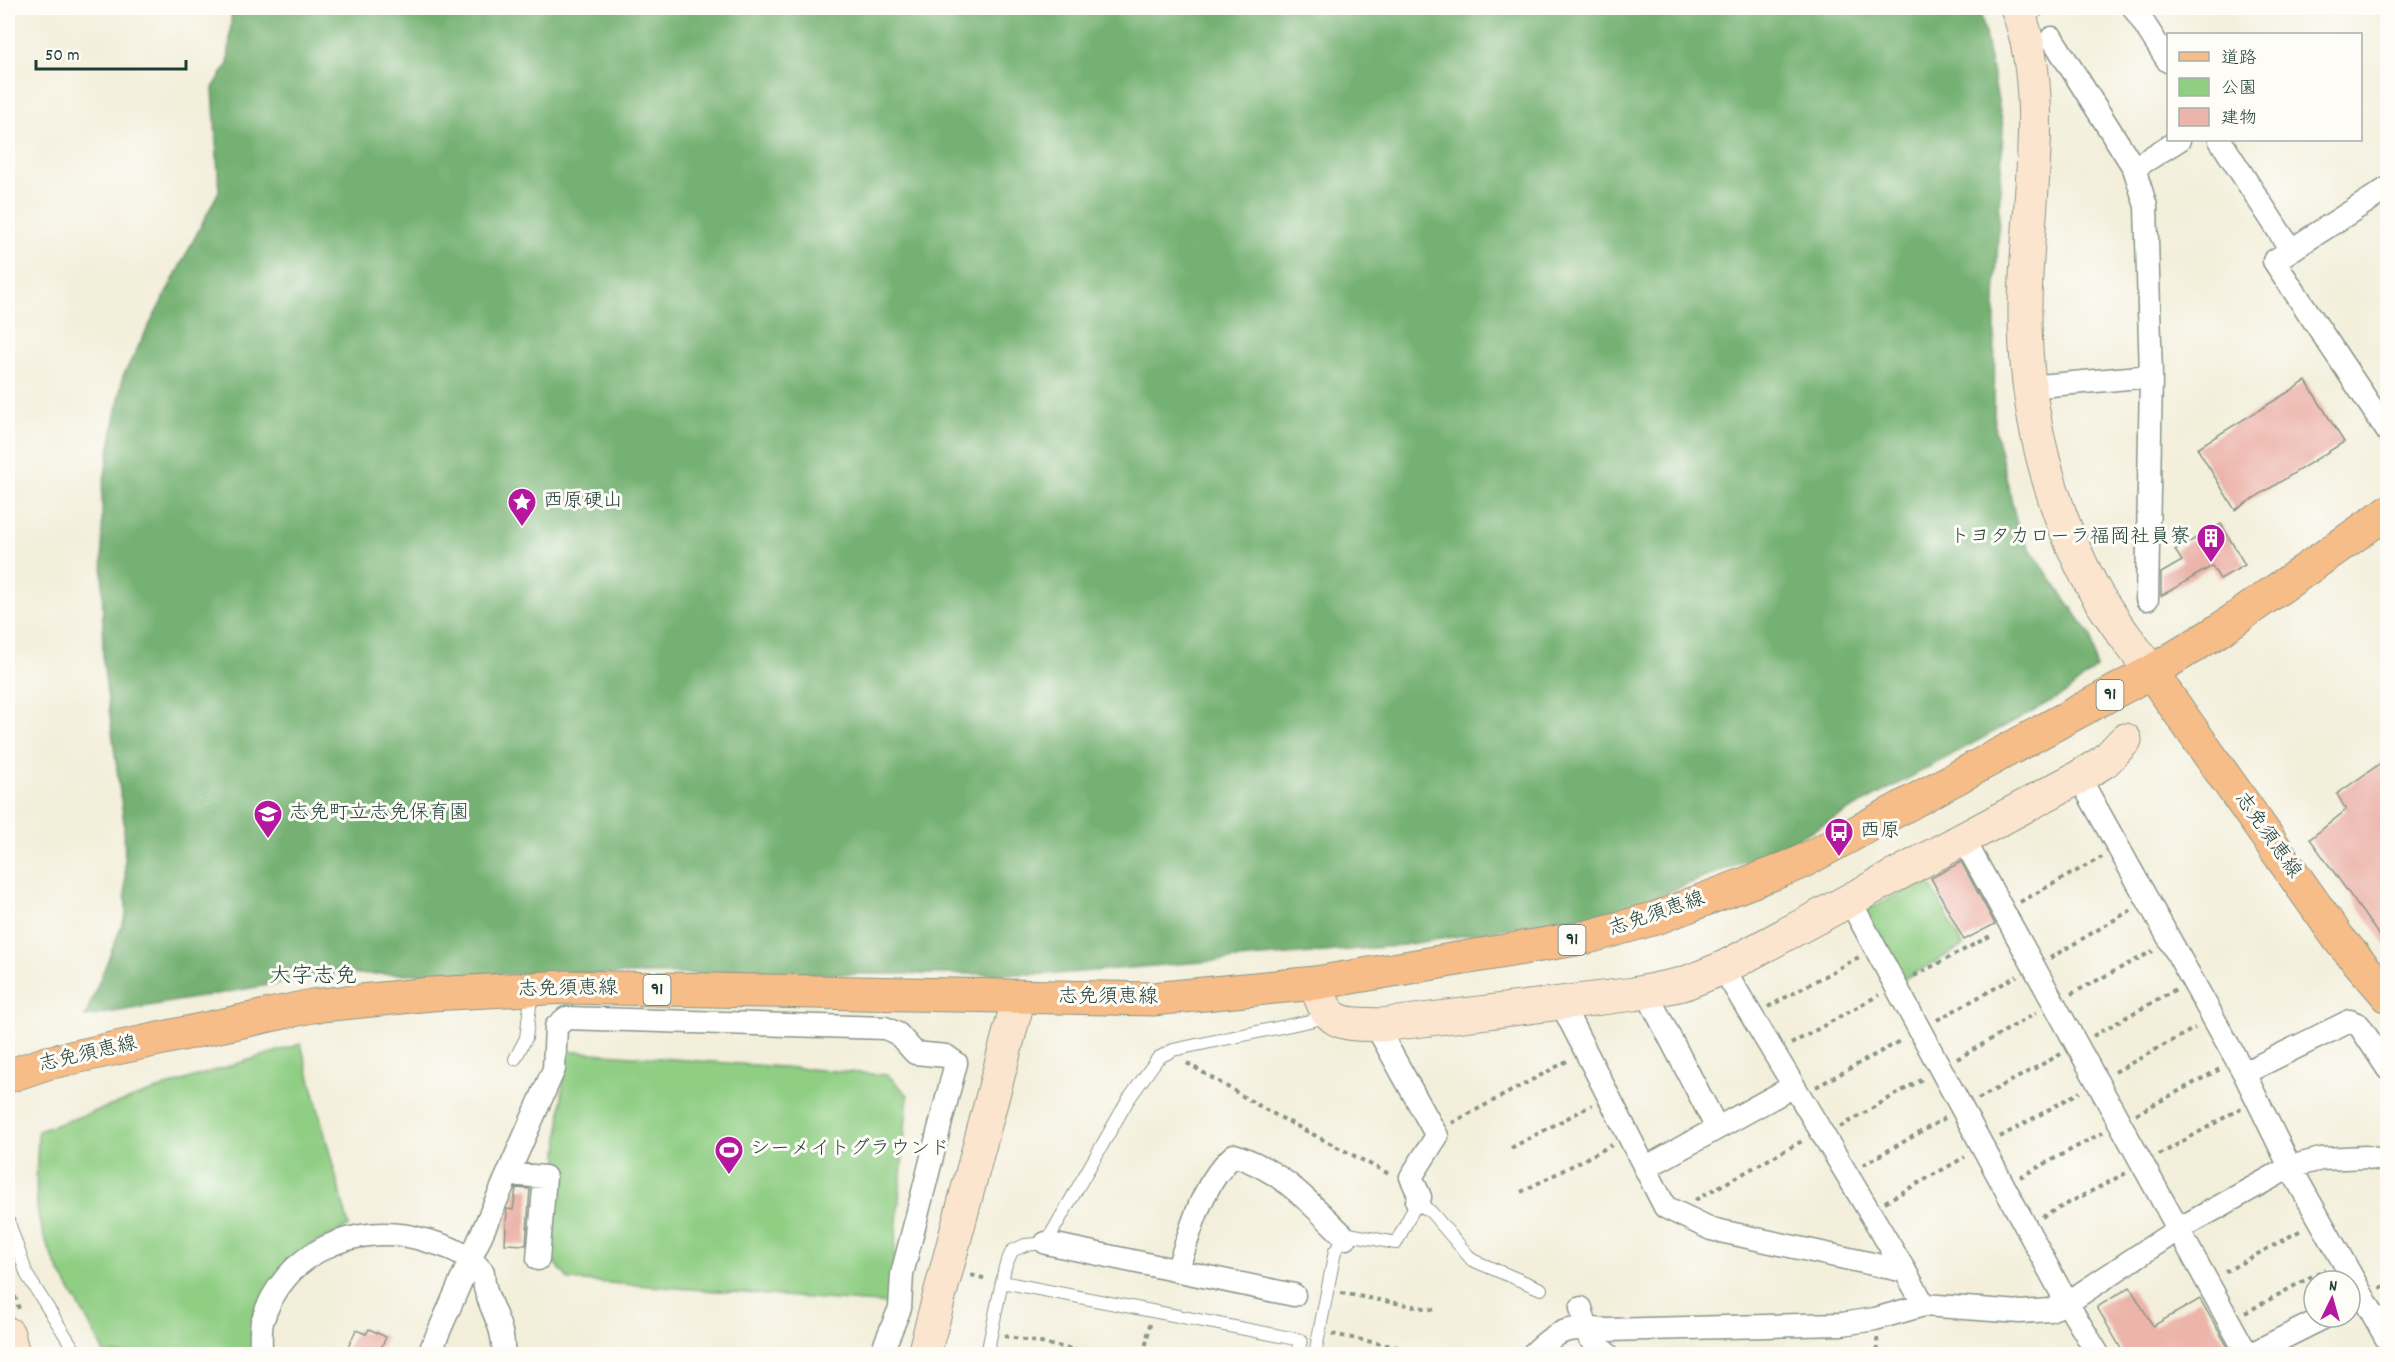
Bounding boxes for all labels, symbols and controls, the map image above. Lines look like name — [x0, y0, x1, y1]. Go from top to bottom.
scale bar — [36, 33, 186, 71]
legend — [2167, 33, 2362, 141]
text: 50 m — [45, 44, 80, 69]
text: 道路 — [2221, 47, 2257, 72]
text: 公園 — [2221, 77, 2257, 102]
text: 建物 — [2221, 107, 2257, 132]
place icon: 西原硬山 — [506, 486, 538, 528]
place label: 西原硬山 — [543, 488, 623, 516]
building icon: トヨタカローラ福岡社員寮 — [2195, 522, 2227, 564]
place label: トヨタカローラ福岡社員寮 — [1950, 524, 2190, 552]
road number: 91 — [2096, 680, 2124, 710]
street label: 志免須恵線 — [2227, 787, 2307, 885]
school or university icon: 志免町立志免保育園 — [252, 798, 284, 840]
place label: 志免町立志免保育園 — [289, 800, 469, 828]
bus stop icon: 西原 — [1823, 816, 1855, 858]
place label: 西原 — [1860, 818, 1900, 846]
street label: 志免須恵線 — [1605, 885, 1709, 945]
road number: 91 — [1558, 925, 1586, 955]
district label: 大字志免 — [269, 962, 357, 993]
street label: 志免須恵線 — [518, 975, 618, 1005]
road number: 91 — [644, 975, 670, 1005]
street label: 志免須恵線 — [1058, 984, 1158, 1012]
street label: 志免須恵線 — [36, 1030, 140, 1080]
sports icon: シーメイトグラウンド — [713, 1134, 745, 1176]
place label: シーメイトグラウンド — [750, 1136, 950, 1164]
north arrow — [2302, 1269, 2362, 1329]
text: N — [2328, 1275, 2338, 1298]

